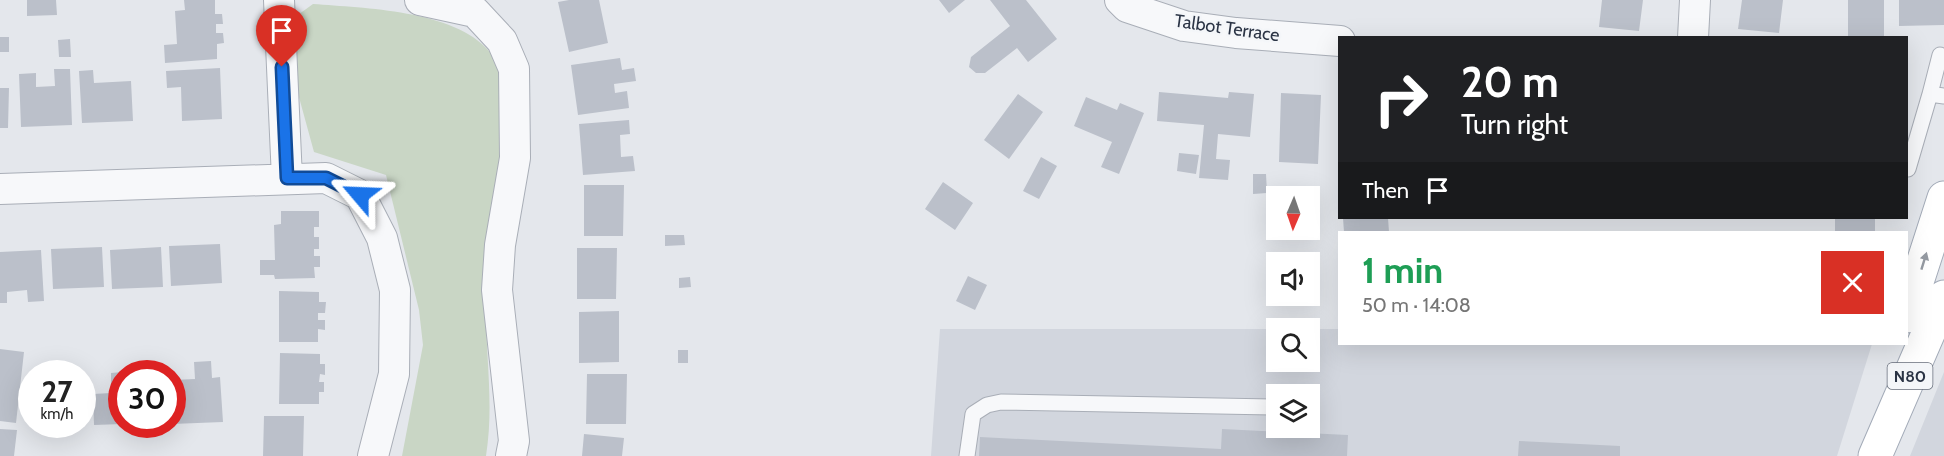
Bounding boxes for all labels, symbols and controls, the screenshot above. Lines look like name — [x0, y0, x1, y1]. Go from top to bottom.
pin — [256, 5, 307, 67]
street label: Talbot Terrace — [1173, 10, 1281, 46]
icon: arrive — [265, 14, 298, 47]
text: 20 m — [1461, 56, 1559, 108]
icon: right — [1362, 60, 1440, 138]
text: Turn right — [1461, 108, 1568, 141]
position arrow — [328, 163, 392, 227]
icon: arrive — [1421, 174, 1454, 207]
text: Then — [1362, 177, 1409, 204]
north arrow — [1266, 186, 1320, 240]
map controls — [1266, 186, 1320, 438]
text: 1 min — [1362, 248, 1443, 292]
button: close — [1821, 251, 1884, 314]
button: sound — [1266, 252, 1320, 306]
one-way arrow — [1920, 252, 1929, 270]
text: 50 m · 14:08 — [1362, 293, 1471, 317]
button: search — [1266, 318, 1320, 372]
speed limit sign: 30 — [108, 360, 186, 438]
road number: N80 — [1888, 363, 1932, 389]
text: 27 — [41, 373, 73, 410]
button: layers — [1266, 384, 1320, 438]
text: km/h — [41, 405, 73, 423]

